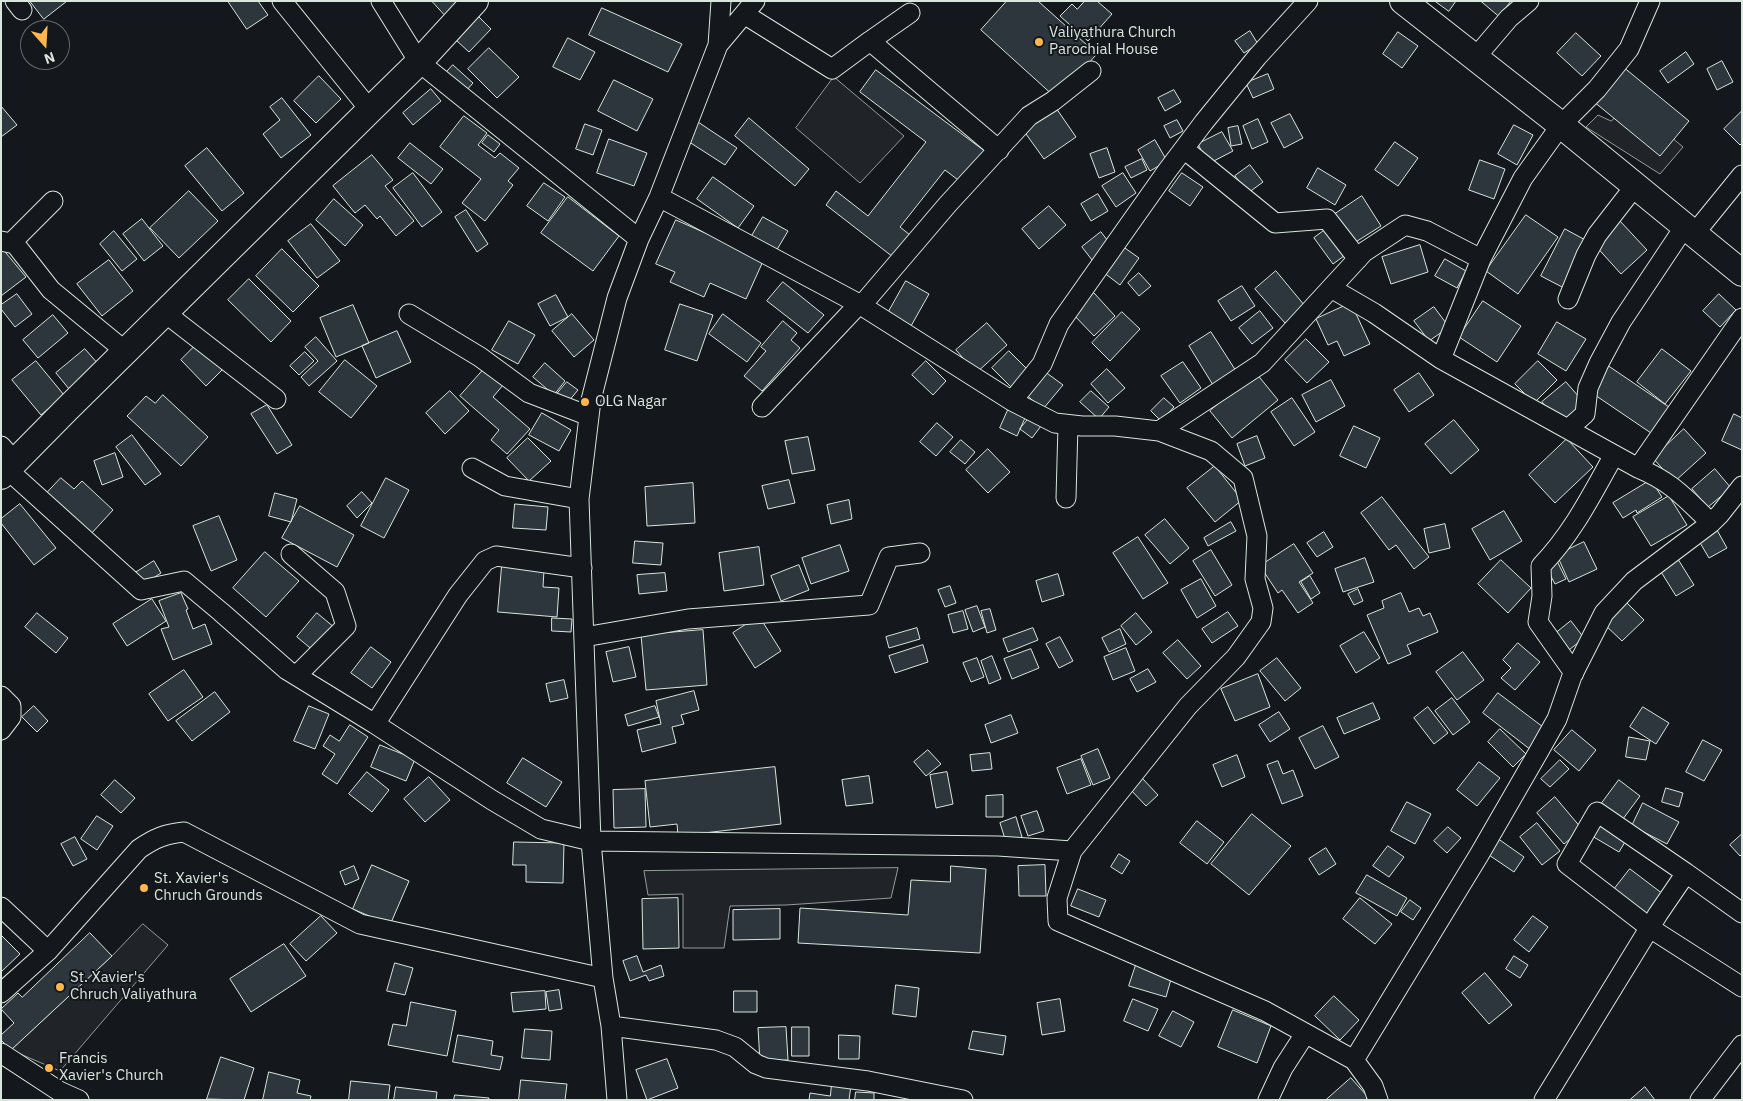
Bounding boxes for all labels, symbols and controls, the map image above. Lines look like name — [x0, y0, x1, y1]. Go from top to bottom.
north arrow — [20, 20, 70, 70]
place label: Valiyathura Church Parochial House — [1049, 24, 1176, 59]
marker: Valiyathura Church Parochial House — [1033, 36, 1045, 48]
text: N — [42, 48, 57, 68]
place label: OLG Nagar — [595, 393, 667, 411]
marker: OLG Nagar — [579, 396, 591, 408]
place label: St. Xavier's Chruch Grounds — [154, 870, 263, 905]
marker: St. Xavier's Chruch Grounds — [138, 882, 150, 894]
place label: St. Xavier's Chruch Valiyathura — [70, 969, 197, 1004]
marker: St. Xavier's Chruch Valiyathura — [54, 981, 66, 993]
place label: Francis Xavier's Church — [59, 1050, 164, 1085]
marker: Francis Xavier's Church — [43, 1062, 55, 1074]

